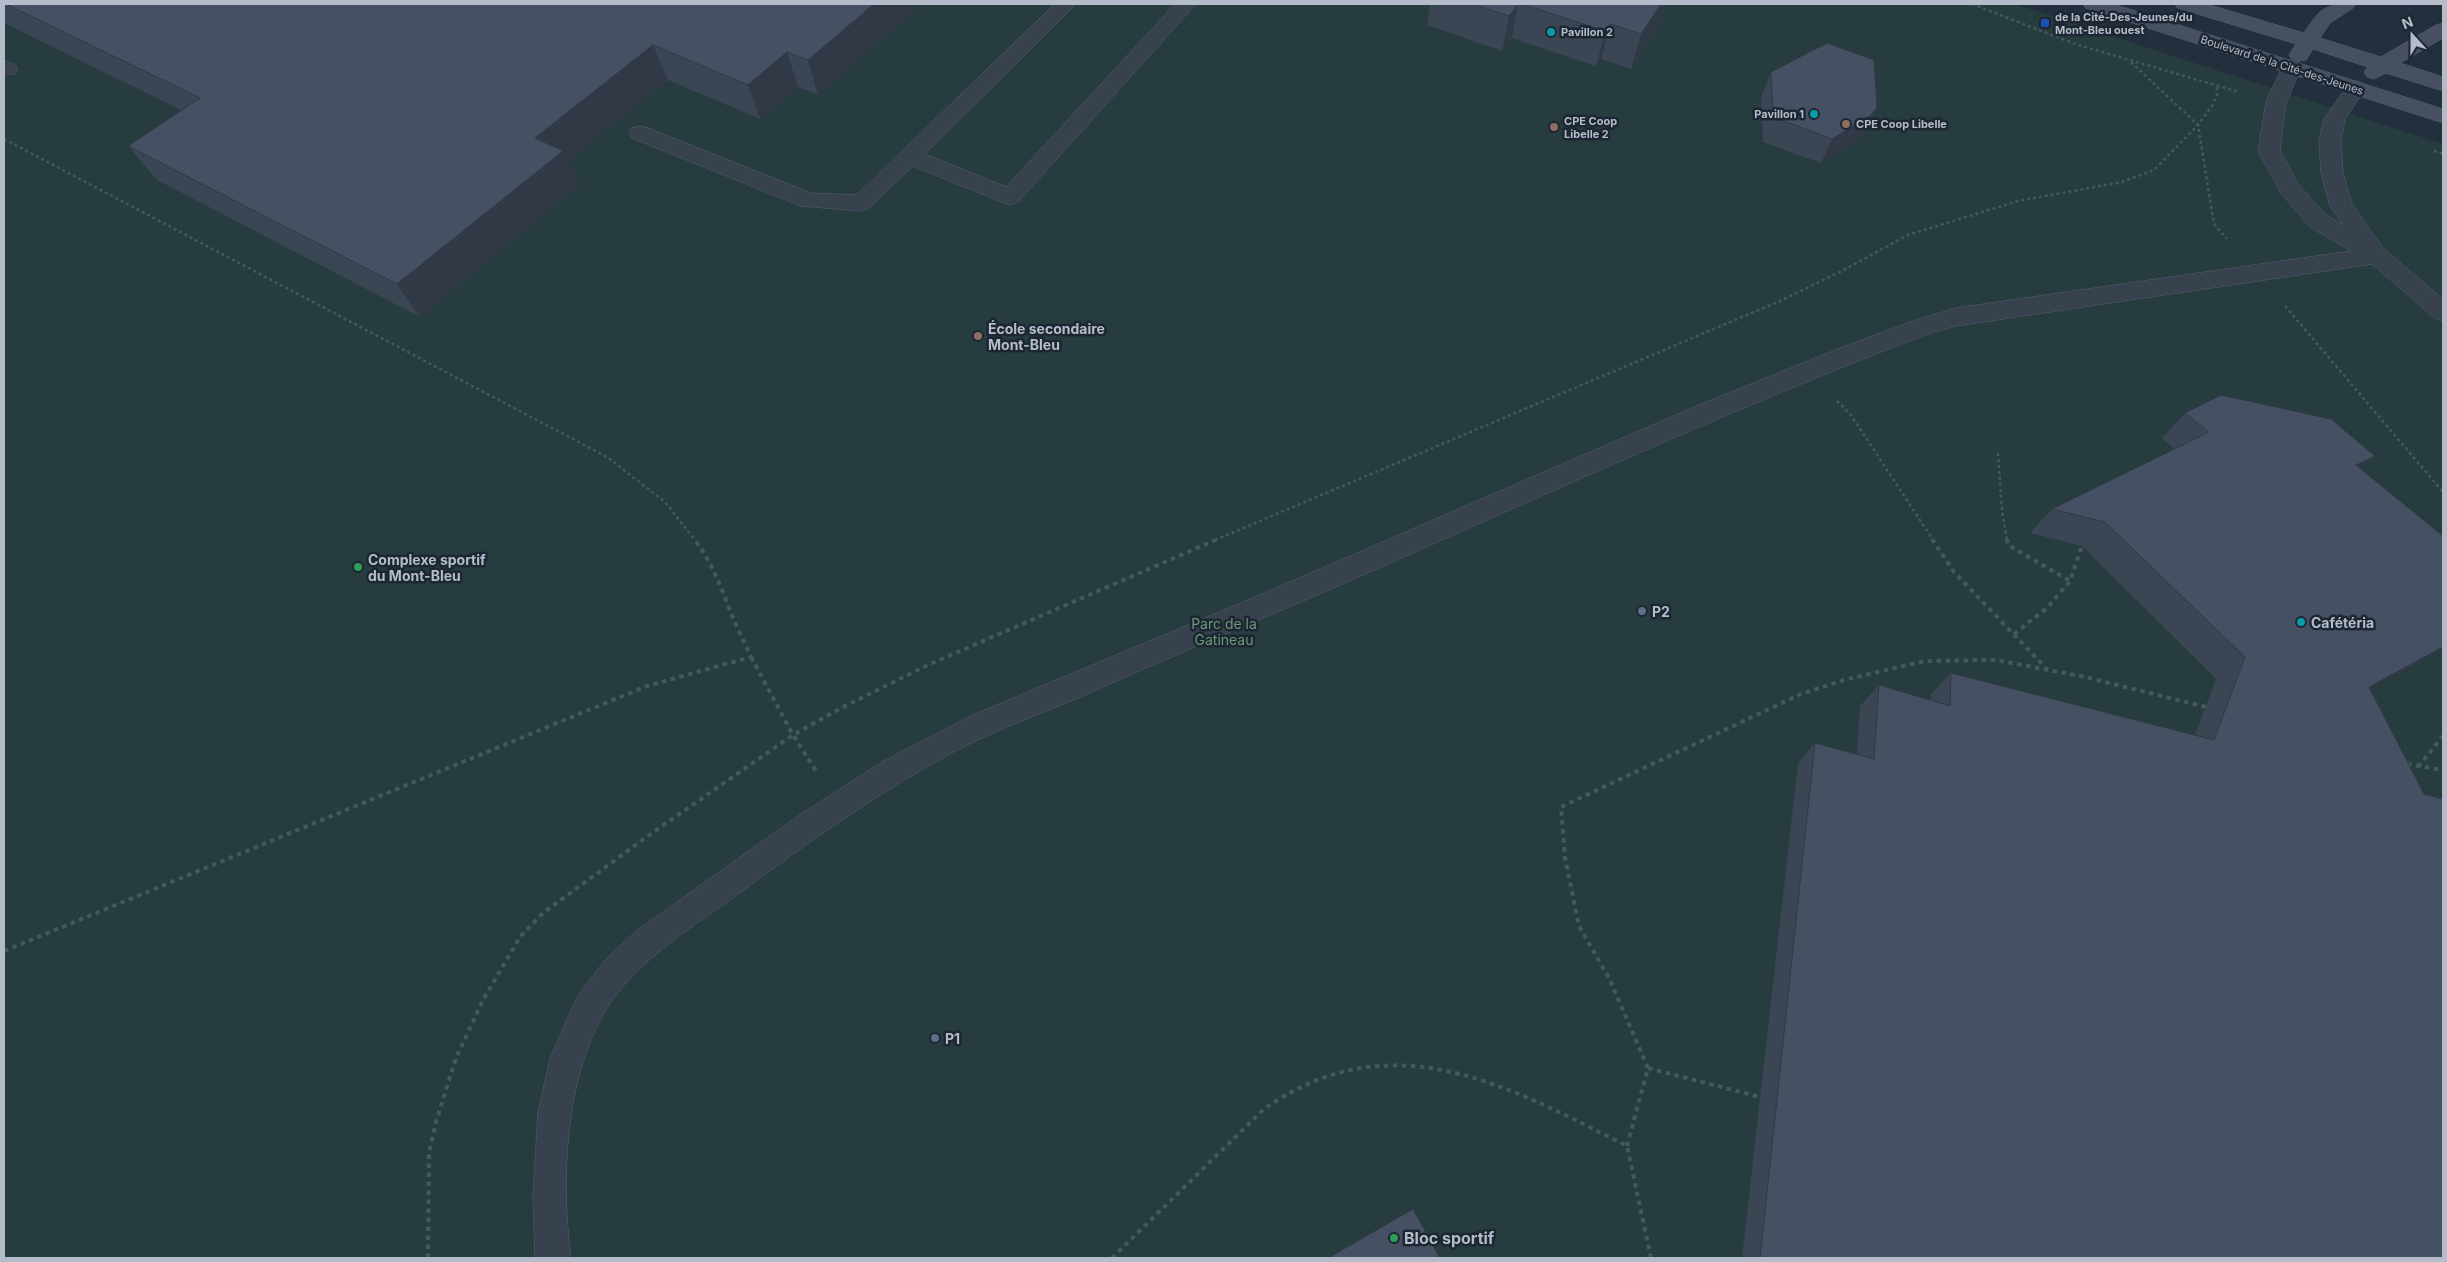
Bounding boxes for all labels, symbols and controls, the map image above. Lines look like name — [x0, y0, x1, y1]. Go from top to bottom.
place label: de la Cité-Des-Jeunes/du Mont-Bleu ouest — [2055, 10, 2193, 37]
north arrow — [2387, 10, 2437, 60]
text: N — [2399, 13, 2415, 32]
marker: de la Cité-Des-Jeunes/du Mont-Bleu ouest — [2039, 17, 2051, 29]
place label: Pavillon 2 — [1561, 25, 1613, 39]
marker: Pavillon 2 — [1545, 26, 1557, 38]
street label: Boulevard de la Cité-des-Jeunes — [2199, 32, 2365, 98]
place label: Pavillon 1 — [1754, 107, 1804, 121]
marker: Pavillon 1 — [1808, 108, 1820, 120]
place label: CPE Coop Libelle 2 — [1564, 114, 1617, 141]
place label: CPE Coop Libelle — [1856, 117, 1947, 131]
marker: CPE Coop Libelle — [1840, 118, 1852, 130]
marker: CPE Coop Libelle 2 — [1548, 121, 1560, 133]
place label: École secondaire Mont-Bleu — [988, 319, 1105, 353]
marker: École secondaire Mont-Bleu — [972, 330, 984, 342]
place label: Complexe sportif du Mont-Bleu — [368, 551, 486, 584]
marker: Complexe sportif du Mont-Bleu — [352, 561, 364, 573]
place label: P2 — [1652, 603, 1670, 620]
marker: P2 — [1636, 605, 1648, 617]
place label: Cafétéria — [2311, 614, 2374, 631]
park label: Parc de la Gatineau — [1191, 615, 1257, 648]
marker: Cafétéria — [2295, 616, 2307, 628]
place label: P1 — [945, 1030, 960, 1047]
marker: P1 — [929, 1032, 941, 1044]
place label: Bloc sportif — [1404, 1228, 1495, 1248]
marker: Bloc sportif — [1388, 1232, 1400, 1244]

